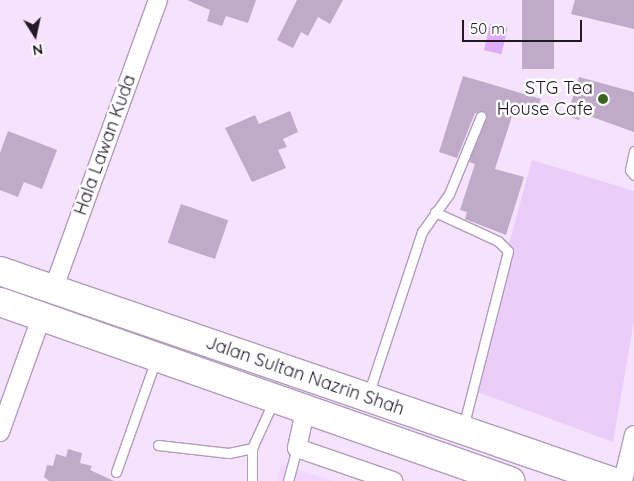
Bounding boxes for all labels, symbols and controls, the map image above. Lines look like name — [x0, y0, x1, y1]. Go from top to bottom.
north arrow — [10, 10, 60, 60]
scale bar — [464, 10, 584, 42]
text: 50 m — [470, 19, 505, 38]
text: N — [31, 40, 44, 60]
street label: Hala Lawan Kuda — [70, 72, 140, 218]
place label: STG Tea House Cafe — [497, 78, 593, 120]
marker: STG Tea House Cafe — [597, 93, 609, 105]
street label: Jalan Sultan Nazrin Shah — [203, 332, 407, 420]

